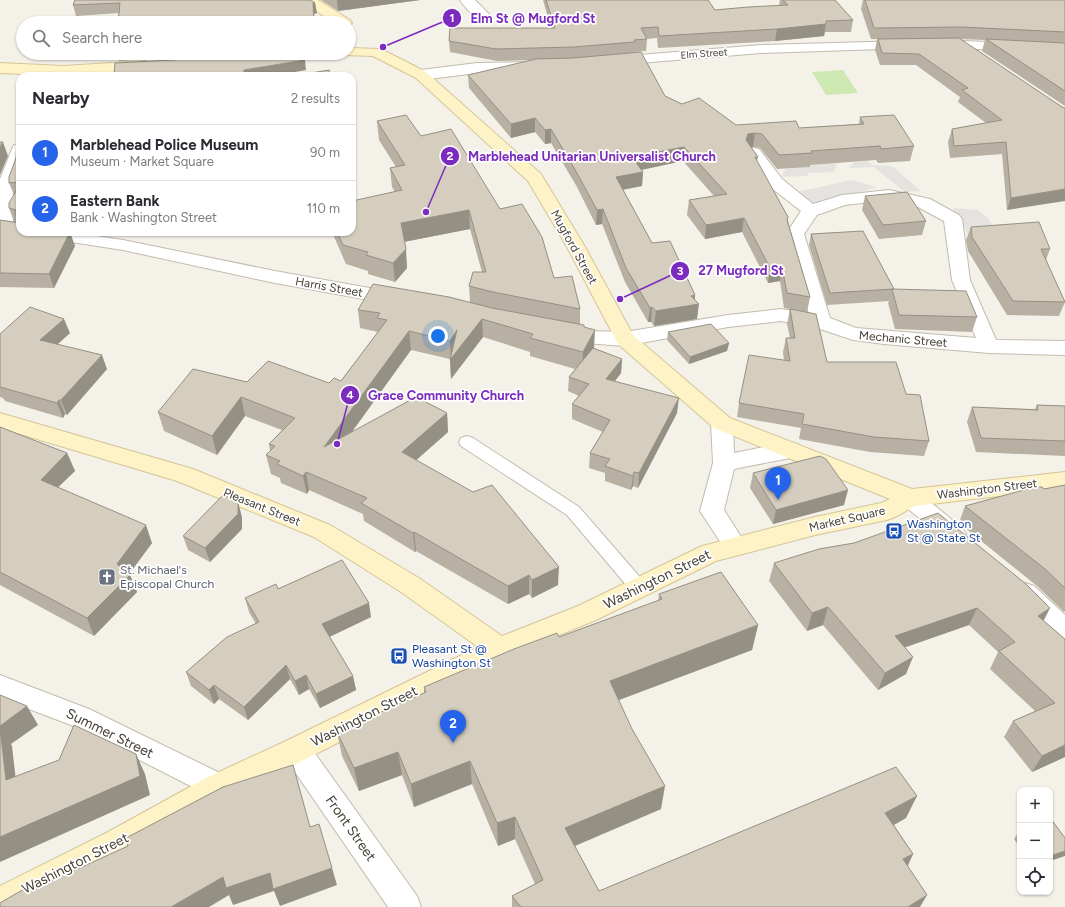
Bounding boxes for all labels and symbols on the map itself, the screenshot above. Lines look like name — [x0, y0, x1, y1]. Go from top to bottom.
callout: Elm St @ Mugford St — [442, 6, 603, 31]
text: 1 — [449, 11, 455, 25]
text: Elm St @ Mugford St — [470, 11, 596, 26]
street label: Elm Street — [680, 45, 728, 62]
callout: Marblehead Unitarian Universalist Church — [440, 144, 724, 169]
text: 2 — [447, 149, 454, 163]
text: Marblehead Unitarian Universalist Church — [468, 149, 716, 164]
street label: Mugford Street — [548, 207, 600, 287]
callout: 27 Mugford St — [670, 258, 792, 283]
text: 27 Mugford St — [698, 263, 784, 278]
text: 3 — [677, 264, 684, 278]
street label: Harris Street — [294, 274, 364, 300]
your location — [428, 326, 448, 346]
street label: Mechanic Street — [858, 328, 948, 350]
callout: Grace Community Church — [340, 383, 532, 408]
text: 4 — [346, 388, 354, 402]
text: Grace Community Church — [368, 388, 524, 403]
pin: 1 — [765, 467, 791, 500]
street label: Washington Street — [936, 476, 1038, 502]
street label: Pleasant Street — [221, 485, 303, 529]
street label: Market Square — [808, 503, 887, 535]
place label: Washington St @ State St — [907, 517, 981, 545]
bus stop icon: Washington St @ State St — [884, 521, 904, 541]
street label: Washington Street — [601, 546, 714, 613]
place label: St. Michael's Episcopal Church — [120, 563, 214, 591]
church icon: St. Michael's Episcopal Church — [97, 567, 117, 587]
place label: Pleasant St @ Washington St — [412, 642, 491, 670]
bus stop icon: Pleasant St @ Washington St — [389, 646, 409, 666]
street label: Washington Street — [308, 682, 420, 751]
street label: Summer Street — [63, 705, 156, 762]
pin: 2 — [440, 710, 466, 743]
street label: Front Street — [322, 792, 379, 864]
street label: Washington Street — [19, 829, 131, 898]

